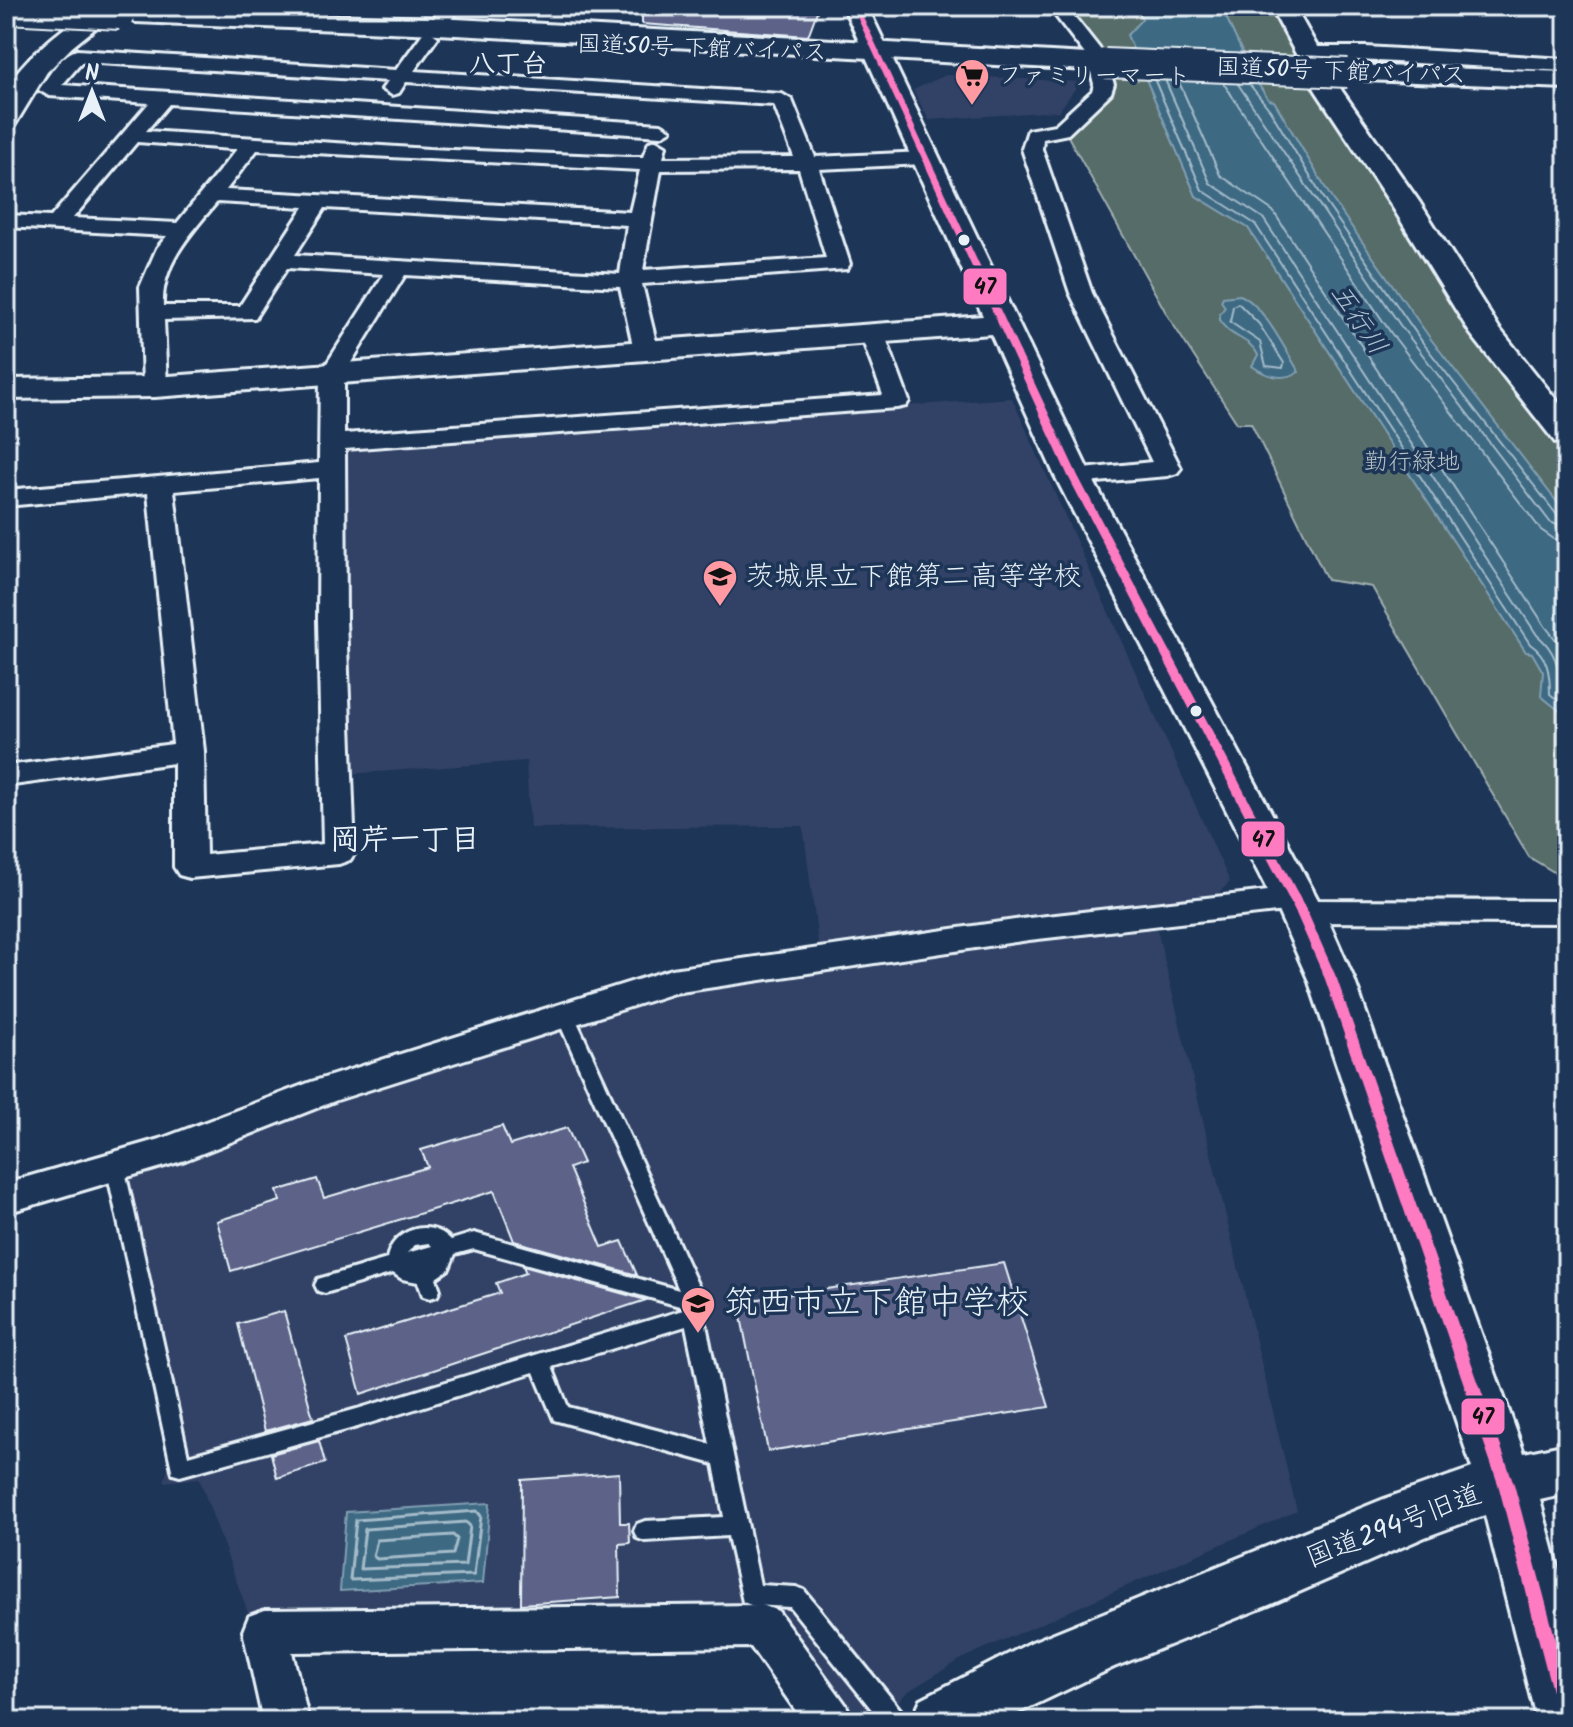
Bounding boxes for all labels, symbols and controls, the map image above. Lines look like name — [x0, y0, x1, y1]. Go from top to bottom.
street label: 国道50号 下館バイパス — [576, 25, 828, 73]
district label: 八丁台 — [469, 44, 547, 86]
street label: 国道50号 下館バイパス — [1215, 48, 1467, 96]
north arrow — [52, 52, 132, 132]
text: N — [85, 57, 99, 92]
supermarket icon: ファミリーマート — [953, 57, 991, 107]
place label: ファミリーマート — [998, 57, 1190, 96]
unlabelled marker — [956, 232, 972, 248]
line badge: 47 — [962, 267, 1008, 306]
text: 47 — [974, 271, 997, 306]
water label: 五行川 — [1319, 276, 1397, 364]
park label: 勤行緑地 — [1364, 443, 1460, 482]
place label: 茨城県立下館第二高等学校 — [746, 555, 1082, 600]
school or university icon: 茨城県立下館第二高等学校 — [701, 558, 739, 608]
unlabelled marker — [1188, 703, 1204, 719]
district label: 岡芹一丁目 — [330, 817, 480, 865]
line badge: 47 — [1240, 820, 1286, 858]
text: 47 — [1252, 824, 1275, 859]
place label: 筑西市立下館中学校 — [724, 1277, 1030, 1331]
school or university icon: 筑西市立下館中学校 — [679, 1285, 717, 1335]
line badge: 47 — [1460, 1397, 1506, 1436]
text: 47 — [1472, 1401, 1495, 1436]
street label: 国道294号旧道 — [1299, 1473, 1489, 1581]

